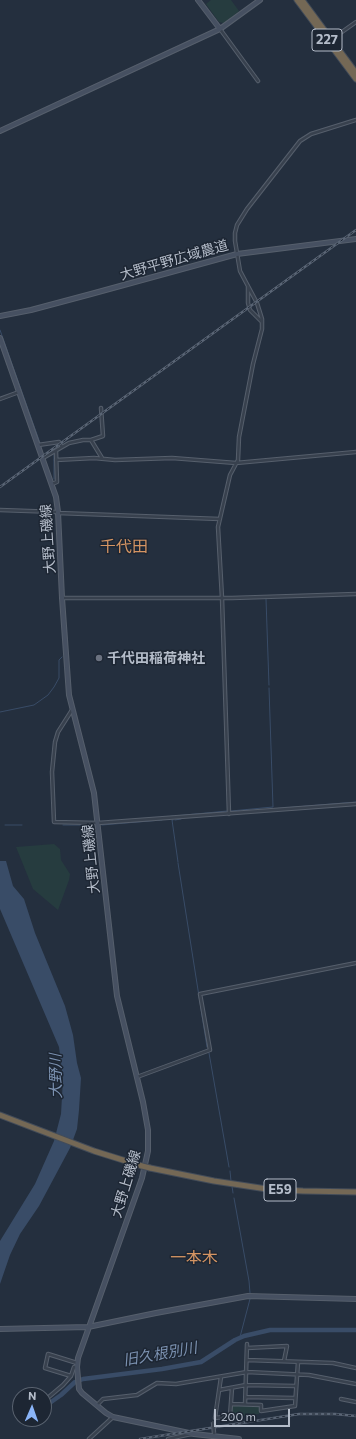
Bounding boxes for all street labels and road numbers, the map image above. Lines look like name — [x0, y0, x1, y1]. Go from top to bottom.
road number: 227 — [312, 29, 342, 51]
street label: 大野平野広域農道 — [118, 236, 230, 284]
street label: 大野上磯線 — [37, 503, 59, 575]
street label: 大野上磯線 — [79, 823, 103, 895]
street label: 大野上磯線 — [108, 1148, 144, 1220]
road number: E59 — [264, 1179, 296, 1201]

